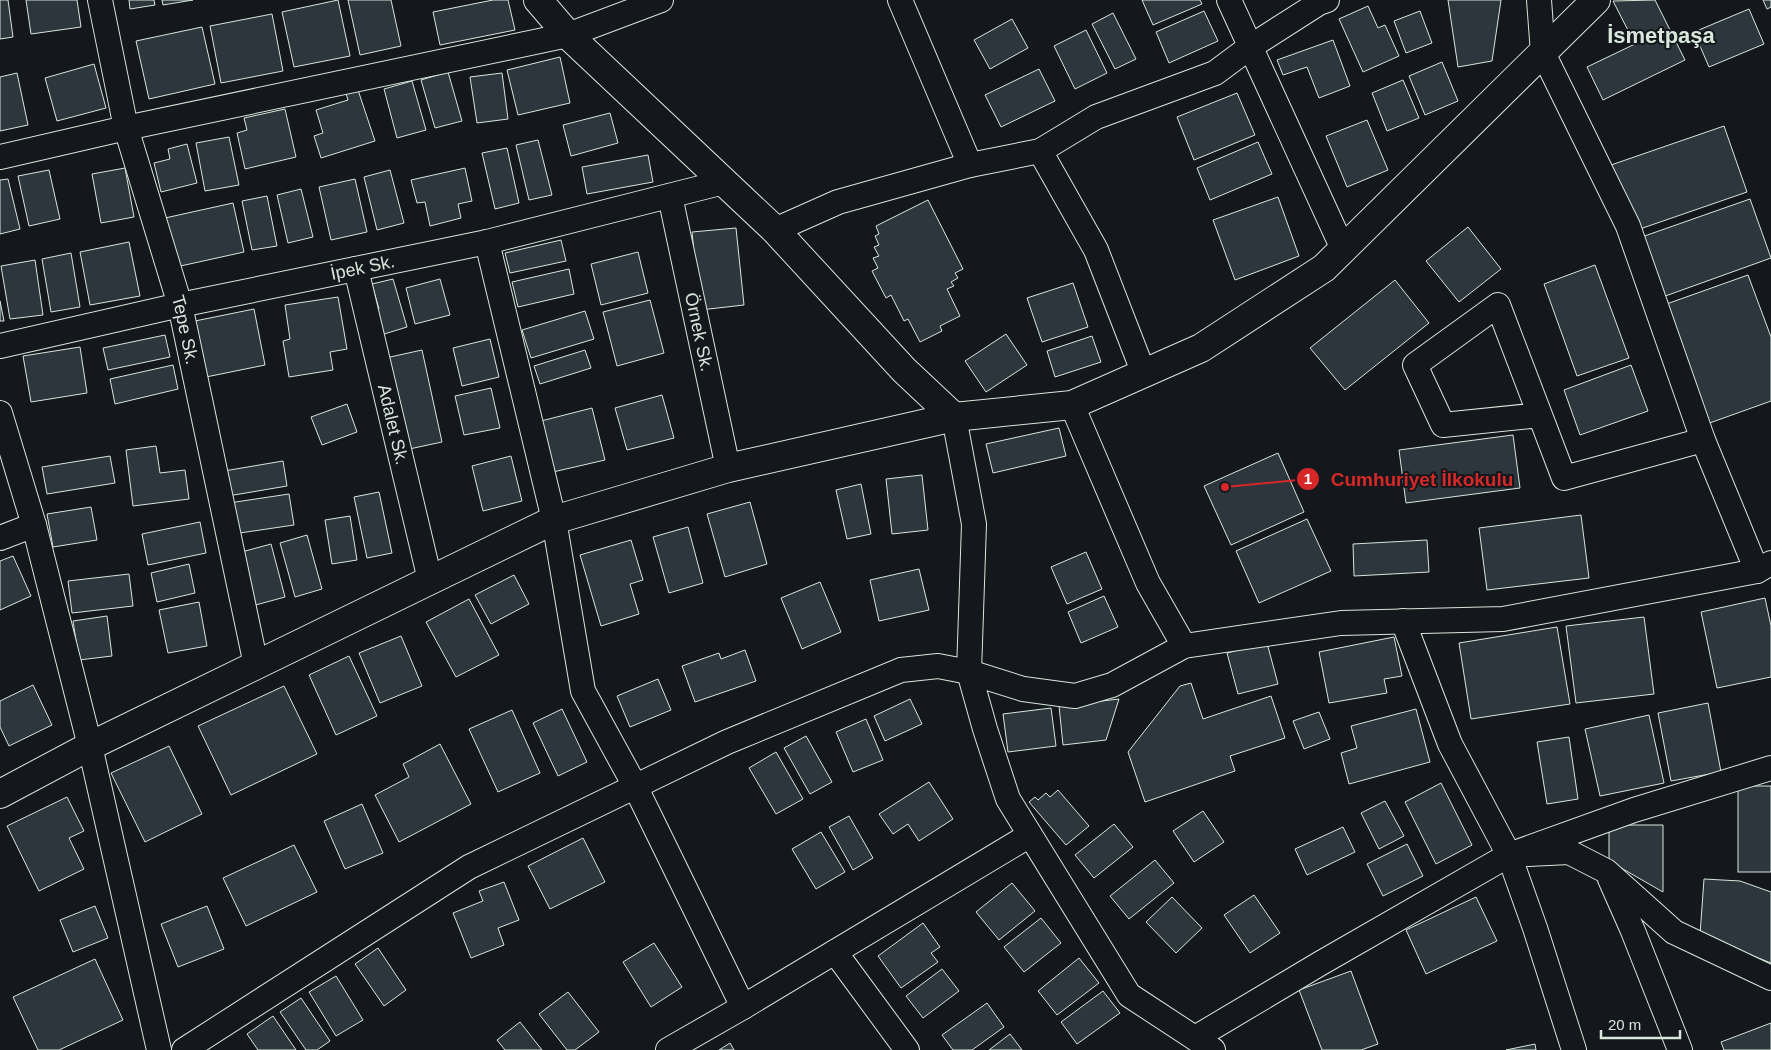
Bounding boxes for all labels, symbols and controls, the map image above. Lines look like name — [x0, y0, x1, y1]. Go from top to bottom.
district label: İsmetpaşa — [1607, 23, 1716, 48]
street label: İpek Sk. — [329, 251, 396, 284]
street label: Örnek Sk. — [681, 291, 717, 373]
street label: Tepe Sk. — [168, 293, 202, 366]
street label: Adalet Sk. — [374, 382, 412, 467]
callout: Cumhuriyet İlkokulu — [1296, 462, 1523, 496]
text: Cumhuriyet İlkokulu — [1331, 469, 1513, 490]
text: 1 — [1304, 470, 1312, 487]
scale bar — [1601, 1008, 1680, 1040]
text: 20 m — [1608, 1016, 1641, 1033]

